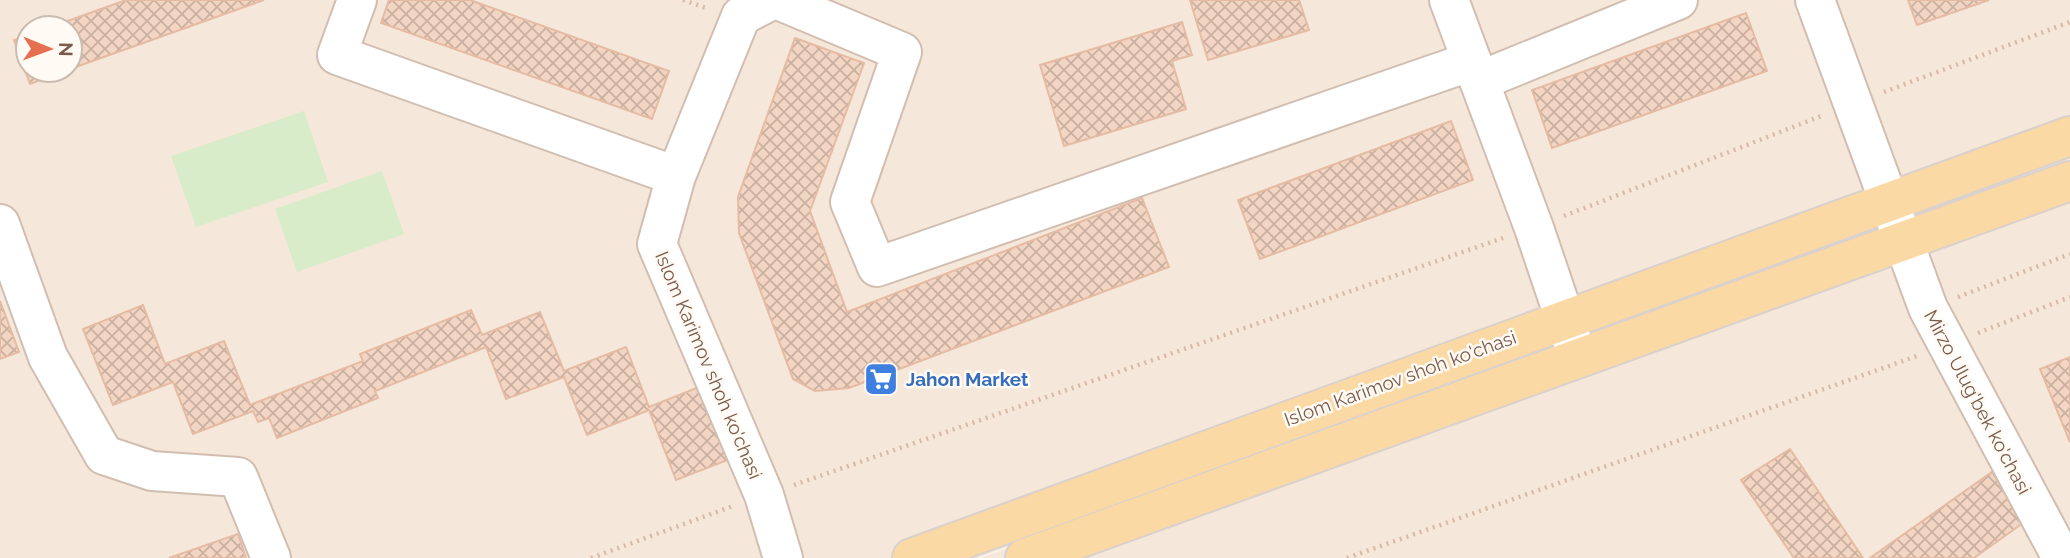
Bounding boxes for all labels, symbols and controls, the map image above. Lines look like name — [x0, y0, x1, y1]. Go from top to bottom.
north arrow — [14, 14, 84, 84]
text: N — [55, 42, 77, 57]
street label: Islom Karimov shoh ko'chasi — [651, 248, 767, 482]
street label: Mirzo Ulug'bek ko'chasi — [1920, 306, 2036, 498]
street label: Islom Karimov shoh ko'chasi — [1281, 326, 1519, 430]
supermarket icon: Jahon Market — [862, 360, 900, 398]
place label: Jahon Market — [906, 368, 1029, 390]

